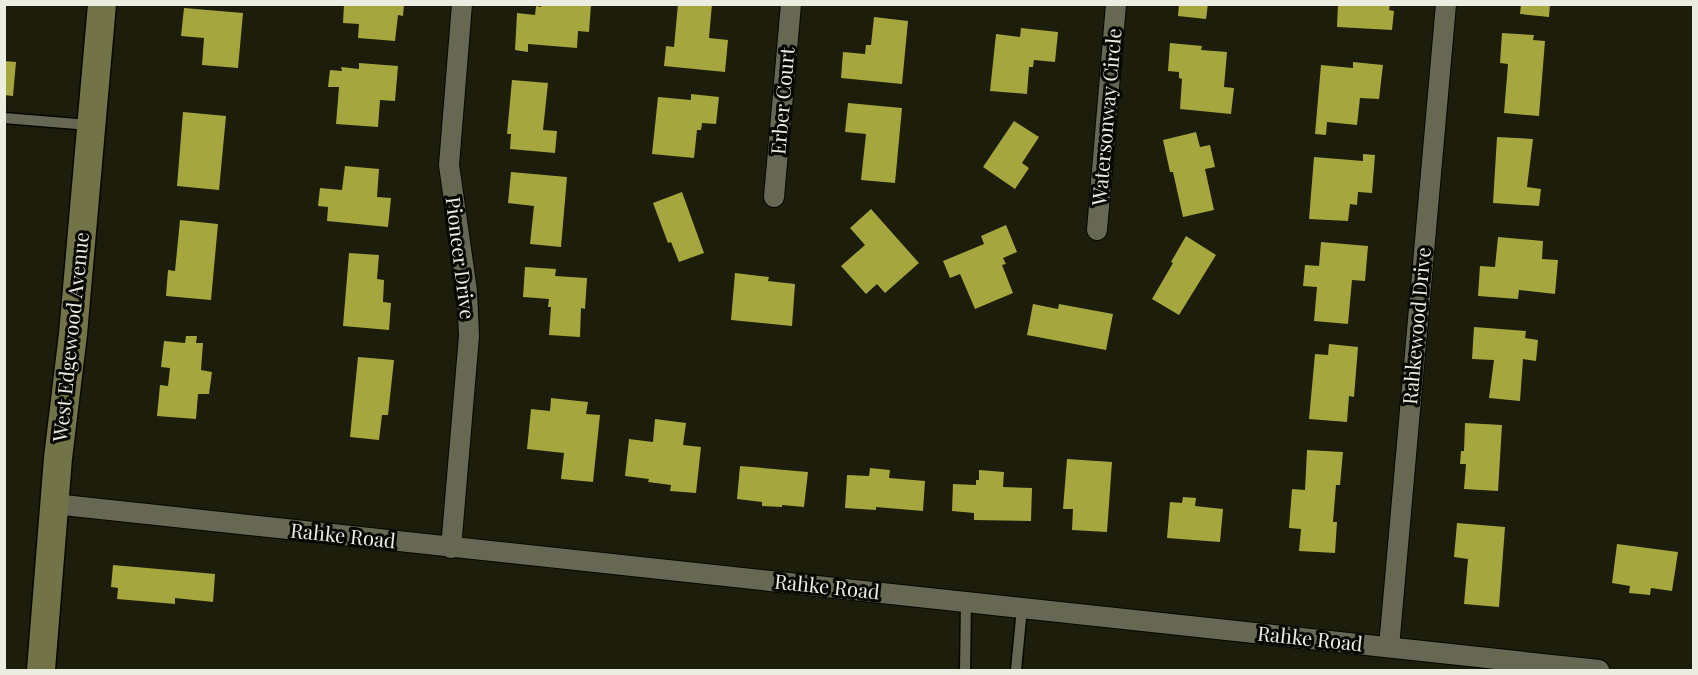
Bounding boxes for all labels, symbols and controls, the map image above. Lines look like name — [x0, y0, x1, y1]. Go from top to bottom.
street label: Watersonway Circle — [1084, 27, 1127, 208]
street label: Erber Court — [763, 45, 800, 156]
street label: Pioneer Drive — [441, 195, 482, 321]
street label: West Edgewood Avenue — [45, 231, 94, 444]
street label: Rahkewood Drive — [1395, 246, 1436, 406]
street label: Rahke Road — [289, 516, 398, 553]
street label: Rahke Road — [773, 567, 882, 604]
street label: Rahke Road — [1256, 619, 1365, 656]

